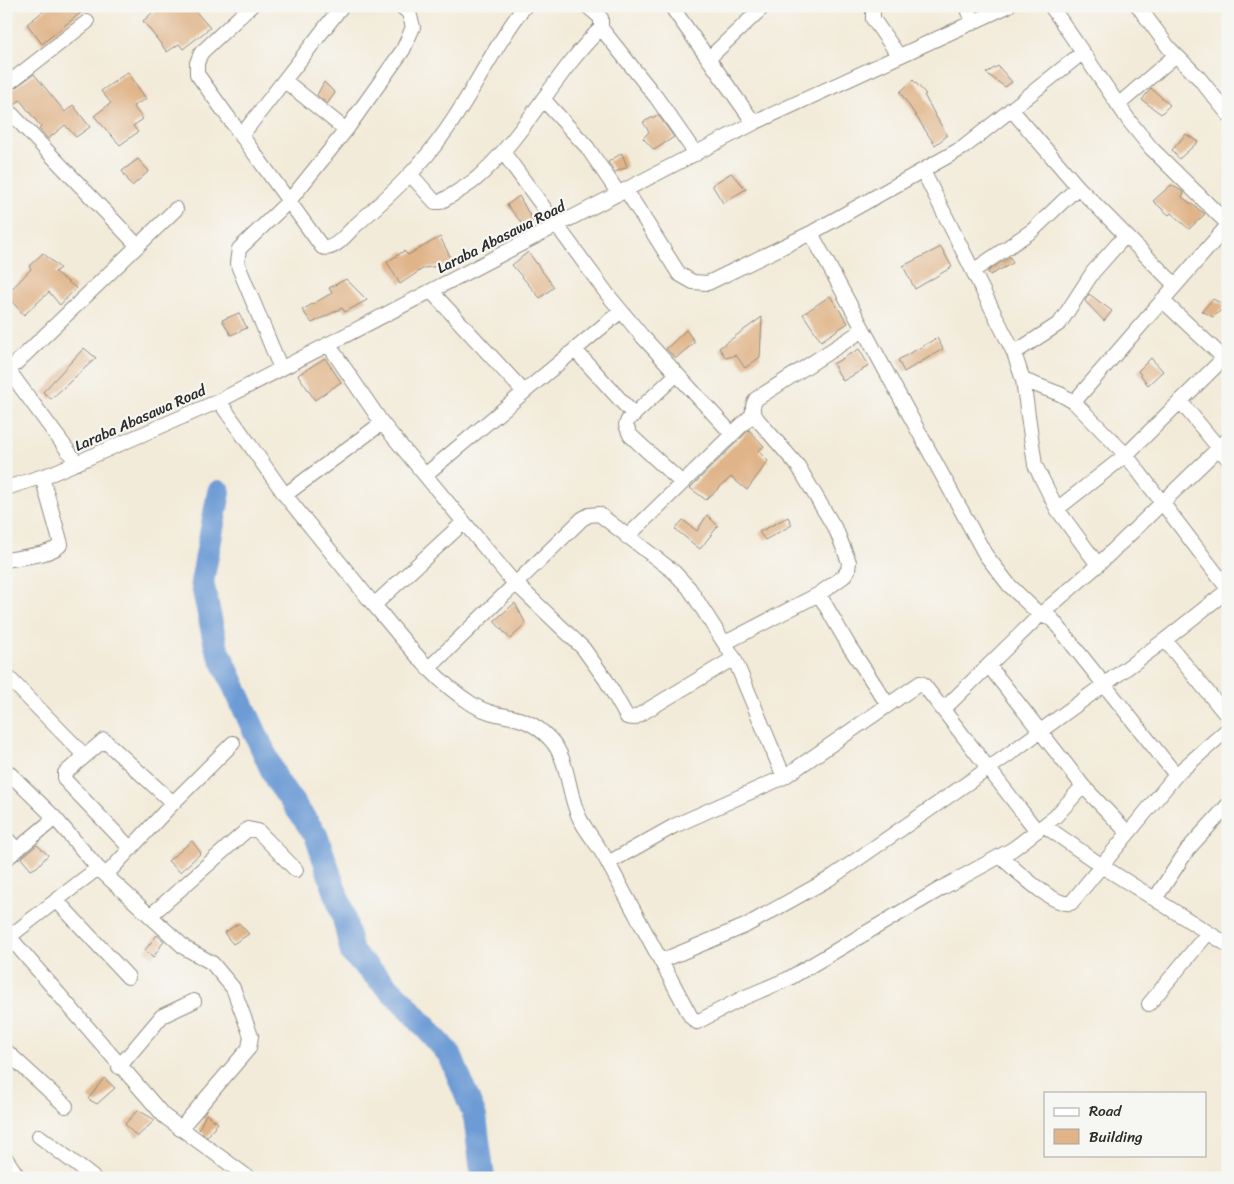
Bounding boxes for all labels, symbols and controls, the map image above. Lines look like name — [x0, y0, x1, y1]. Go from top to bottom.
street label: Laraba Abasawa Road — [432, 193, 571, 281]
street label: Laraba Abasawa Road — [70, 377, 211, 459]
legend — [1044, 1092, 1206, 1156]
text: Road — [1089, 1098, 1122, 1124]
text: Building — [1089, 1124, 1143, 1150]

